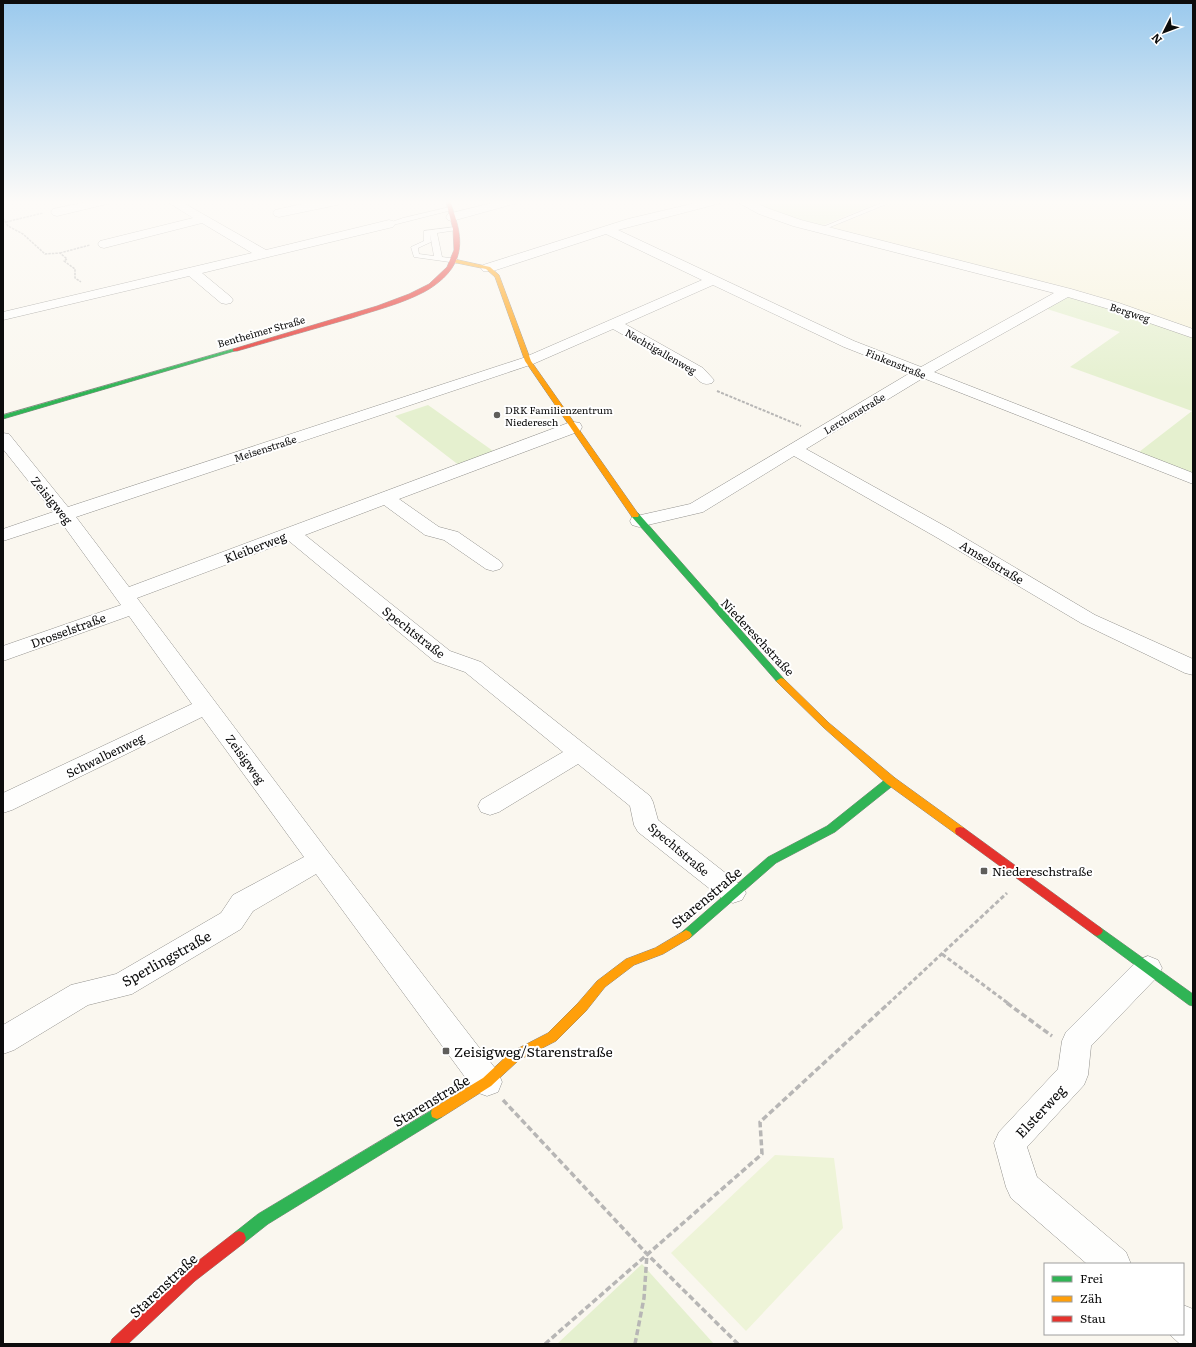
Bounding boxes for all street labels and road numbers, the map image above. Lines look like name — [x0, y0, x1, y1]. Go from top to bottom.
street label: Bergweg — [1108, 298, 1152, 326]
street label: Bentheimer Straße — [215, 311, 307, 351]
street label: Nachtigallenweg — [623, 325, 700, 378]
street label: Finkenstraße — [864, 344, 928, 382]
street label: Lerchenstraße — [820, 389, 888, 437]
street label: Meisenstraße — [232, 431, 298, 465]
street label: Zeisigweg — [27, 472, 77, 528]
street label: Kleiberweg — [221, 527, 289, 567]
street label: Amselstraße — [957, 536, 1027, 588]
street label: Niedereschstraße — [717, 594, 799, 680]
street label: Spechtstraße — [379, 602, 449, 662]
street label: Drosselstraße — [28, 608, 108, 652]
street label: Schwalbenweg — [63, 728, 148, 782]
street label: Zeisigweg — [222, 731, 270, 788]
street label: Spechtstraße — [644, 818, 714, 880]
street label: Starenstraße — [666, 862, 746, 932]
street label: Sperlingstraße — [118, 925, 214, 991]
street label: Starenstraße — [389, 1069, 473, 1131]
street label: Elsterweg — [1010, 1080, 1070, 1142]
street label: Starenstraße — [125, 1248, 201, 1322]

